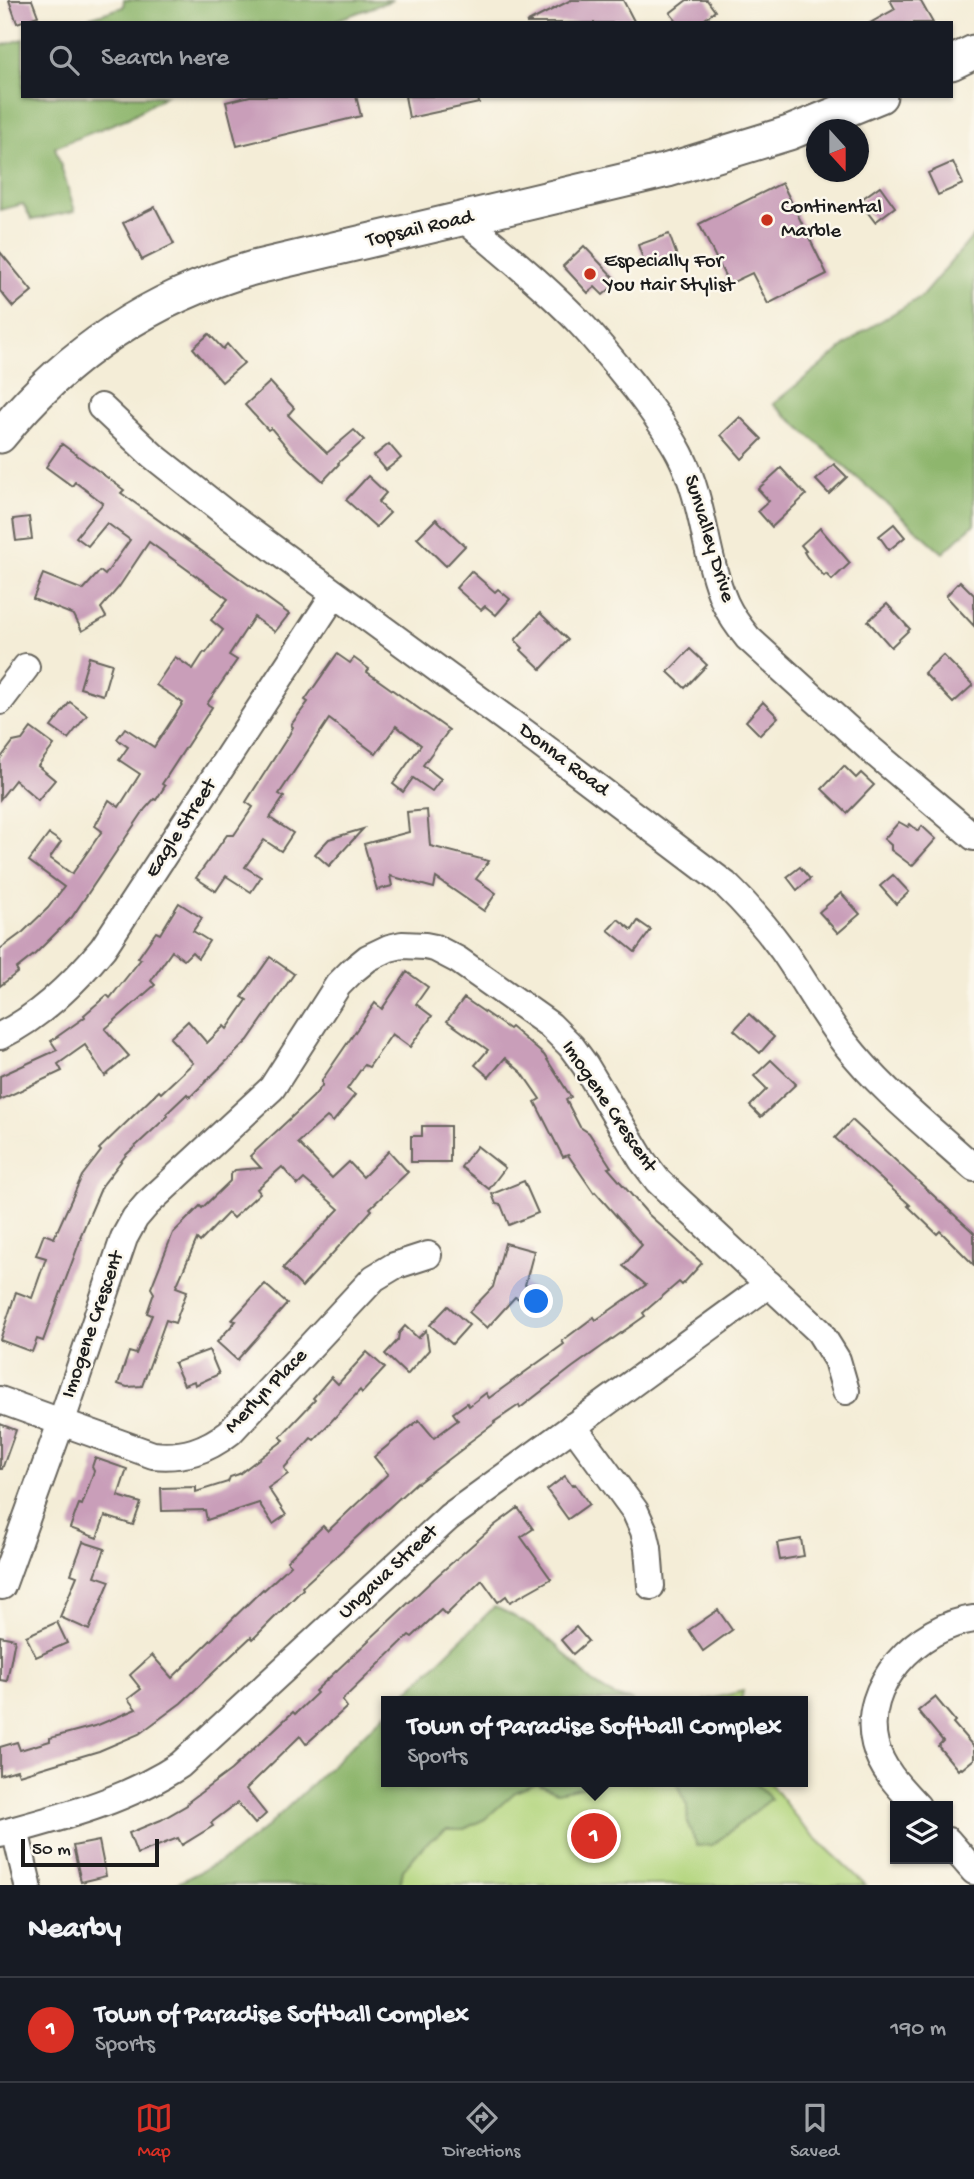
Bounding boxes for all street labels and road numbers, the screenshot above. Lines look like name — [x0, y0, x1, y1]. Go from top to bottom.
street label: Topsail Road — [363, 205, 477, 255]
street label: Sunvalley Drive — [677, 472, 740, 607]
street label: Donna Road — [511, 718, 615, 804]
street label: Eagle Street — [141, 773, 225, 883]
street label: Imogene Crescent — [555, 1036, 663, 1180]
street label: Imogene Crescent — [57, 1246, 132, 1402]
street label: Merlyn Place — [220, 1343, 315, 1440]
street label: Ungava Street — [334, 1519, 446, 1626]

